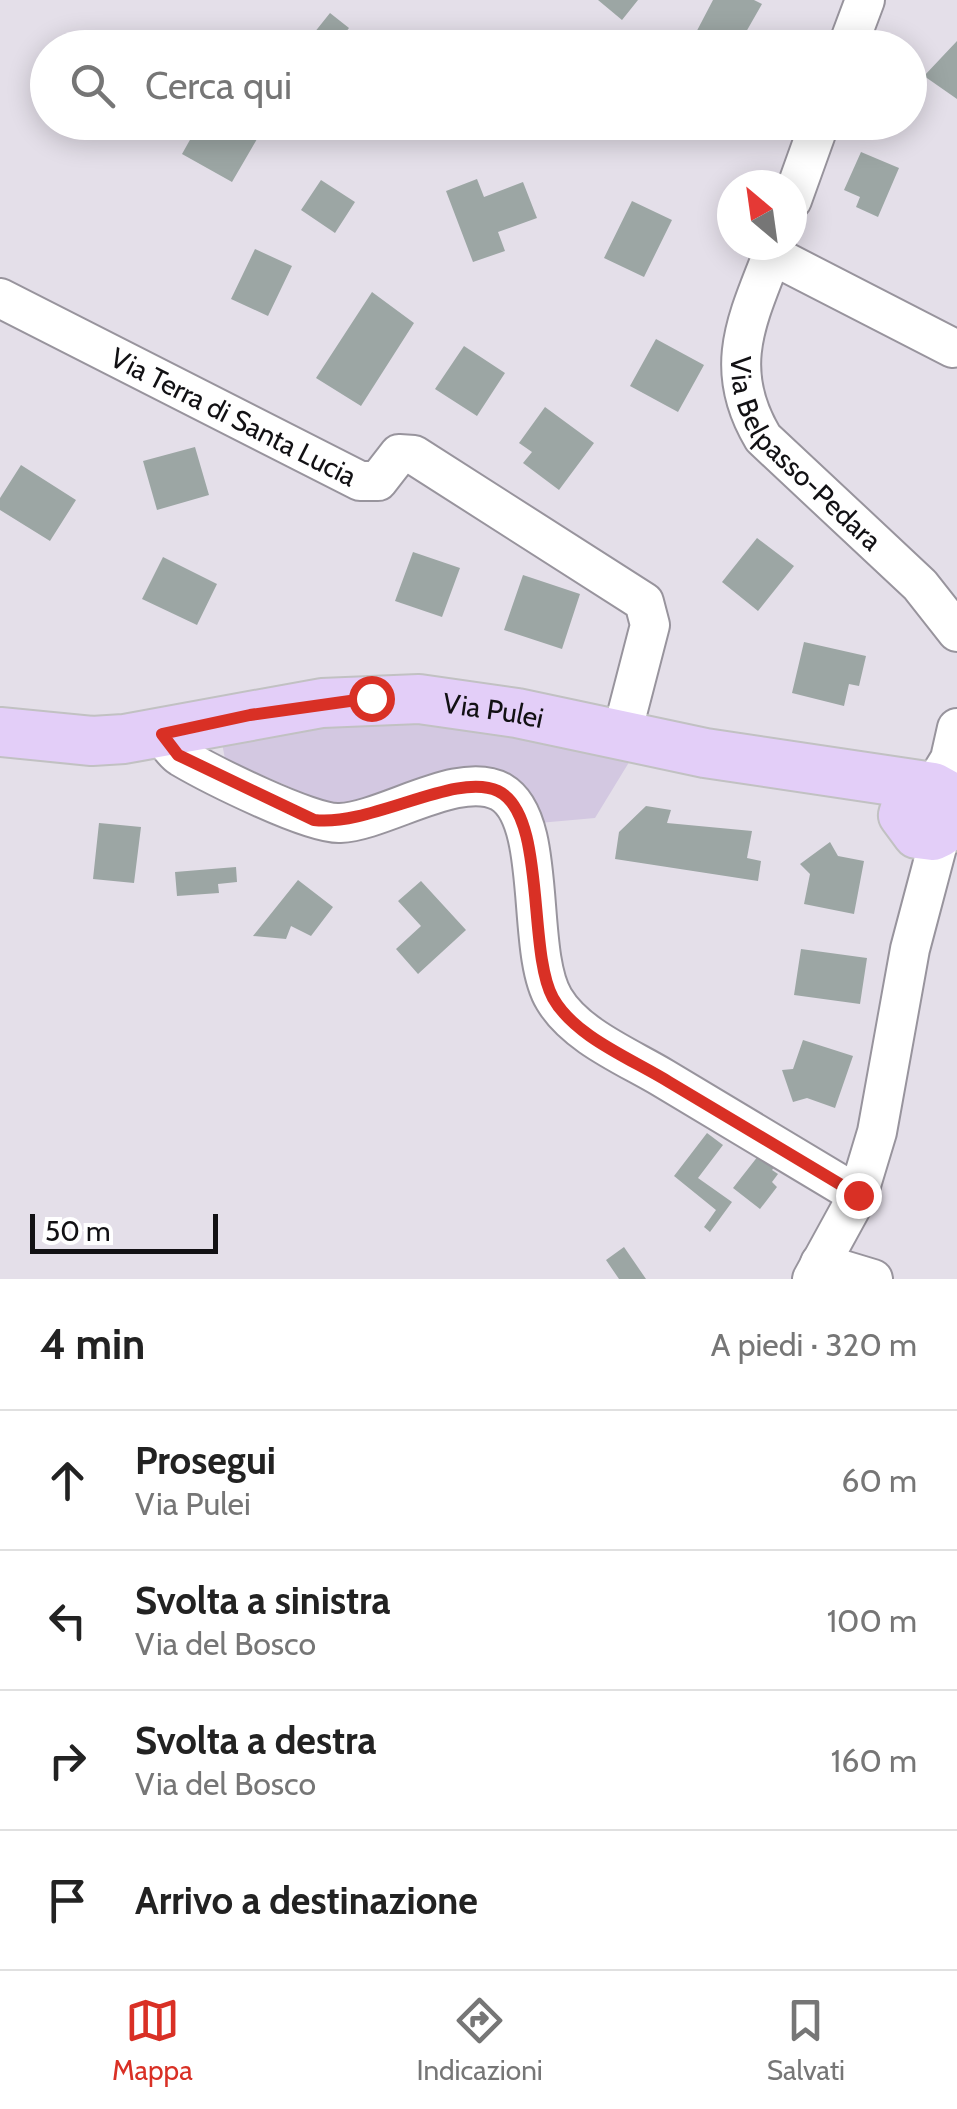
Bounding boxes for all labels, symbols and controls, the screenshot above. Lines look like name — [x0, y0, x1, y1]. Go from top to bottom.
search box — [30, 30, 927, 140]
icon: search — [65, 58, 120, 113]
text: Cerca qui — [145, 62, 292, 109]
north arrow — [717, 170, 807, 260]
street label: Via Terra di Santa Lucia — [105, 340, 363, 494]
street label: Via Belpasso-Pedara — [724, 356, 889, 558]
route start — [349, 676, 395, 722]
street label: Via Pulei — [441, 686, 547, 735]
route end — [836, 1173, 882, 1219]
scale bar — [30, 1209, 218, 1254]
text: 50 m — [45, 1214, 111, 1248]
text: 4 min — [40, 1318, 145, 1370]
text: A piedi · 320 m — [711, 1325, 917, 1364]
text: Prosegui — [135, 1437, 276, 1484]
icon: ahead — [40, 1453, 95, 1508]
text: 60 m — [841, 1461, 917, 1500]
text: Via Pulei — [135, 1484, 251, 1523]
text: Svolta a sinistra — [135, 1577, 390, 1624]
icon: left — [40, 1593, 95, 1648]
text: 100 m — [827, 1601, 917, 1640]
text: Via del Bosco — [135, 1624, 316, 1663]
text: Svolta a destra — [135, 1717, 376, 1764]
icon: right — [40, 1733, 95, 1788]
text: 160 m — [831, 1741, 917, 1780]
text: Via del Bosco — [135, 1764, 316, 1803]
icon: arrive — [40, 1873, 95, 1928]
text: Arrivo a destinazione — [135, 1877, 478, 1924]
tab: Mappa — [112, 1993, 193, 2087]
tab: Indicazioni — [417, 1993, 543, 2087]
tab: Salvati — [767, 1993, 845, 2087]

